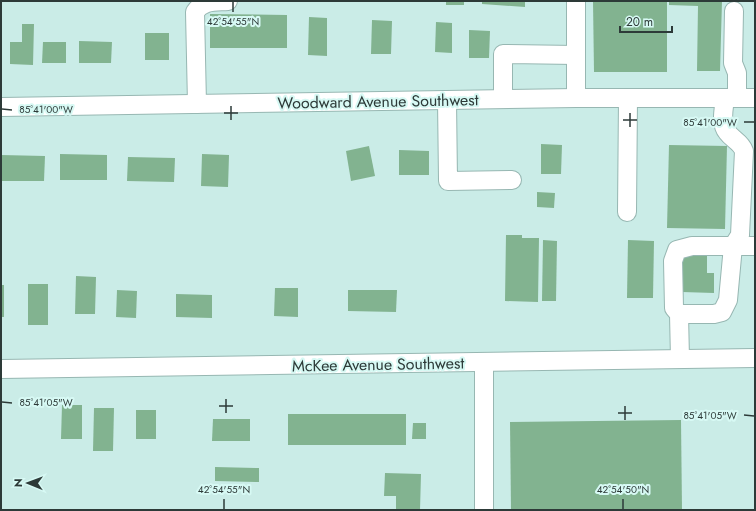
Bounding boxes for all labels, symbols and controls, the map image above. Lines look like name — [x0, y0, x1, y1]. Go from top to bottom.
scale bar — [620, 8, 672, 34]
text: 20 m — [626, 13, 653, 31]
text: 42°54'55"N — [207, 14, 259, 29]
street label: Woodward Avenue Southwest — [277, 88, 479, 115]
text: 85°41'00"W — [19, 102, 73, 117]
text: 85°41'00"W — [683, 115, 737, 130]
street label: McKee Avenue Southwest — [292, 351, 465, 378]
text: 85°41'05"W — [19, 395, 73, 410]
text: 85°41'05"W — [683, 408, 737, 423]
north arrow — [8, 463, 48, 503]
text: N — [10, 478, 26, 487]
text: 42°54'55"N — [198, 482, 250, 497]
text: 42°54'50"N — [597, 482, 649, 497]

